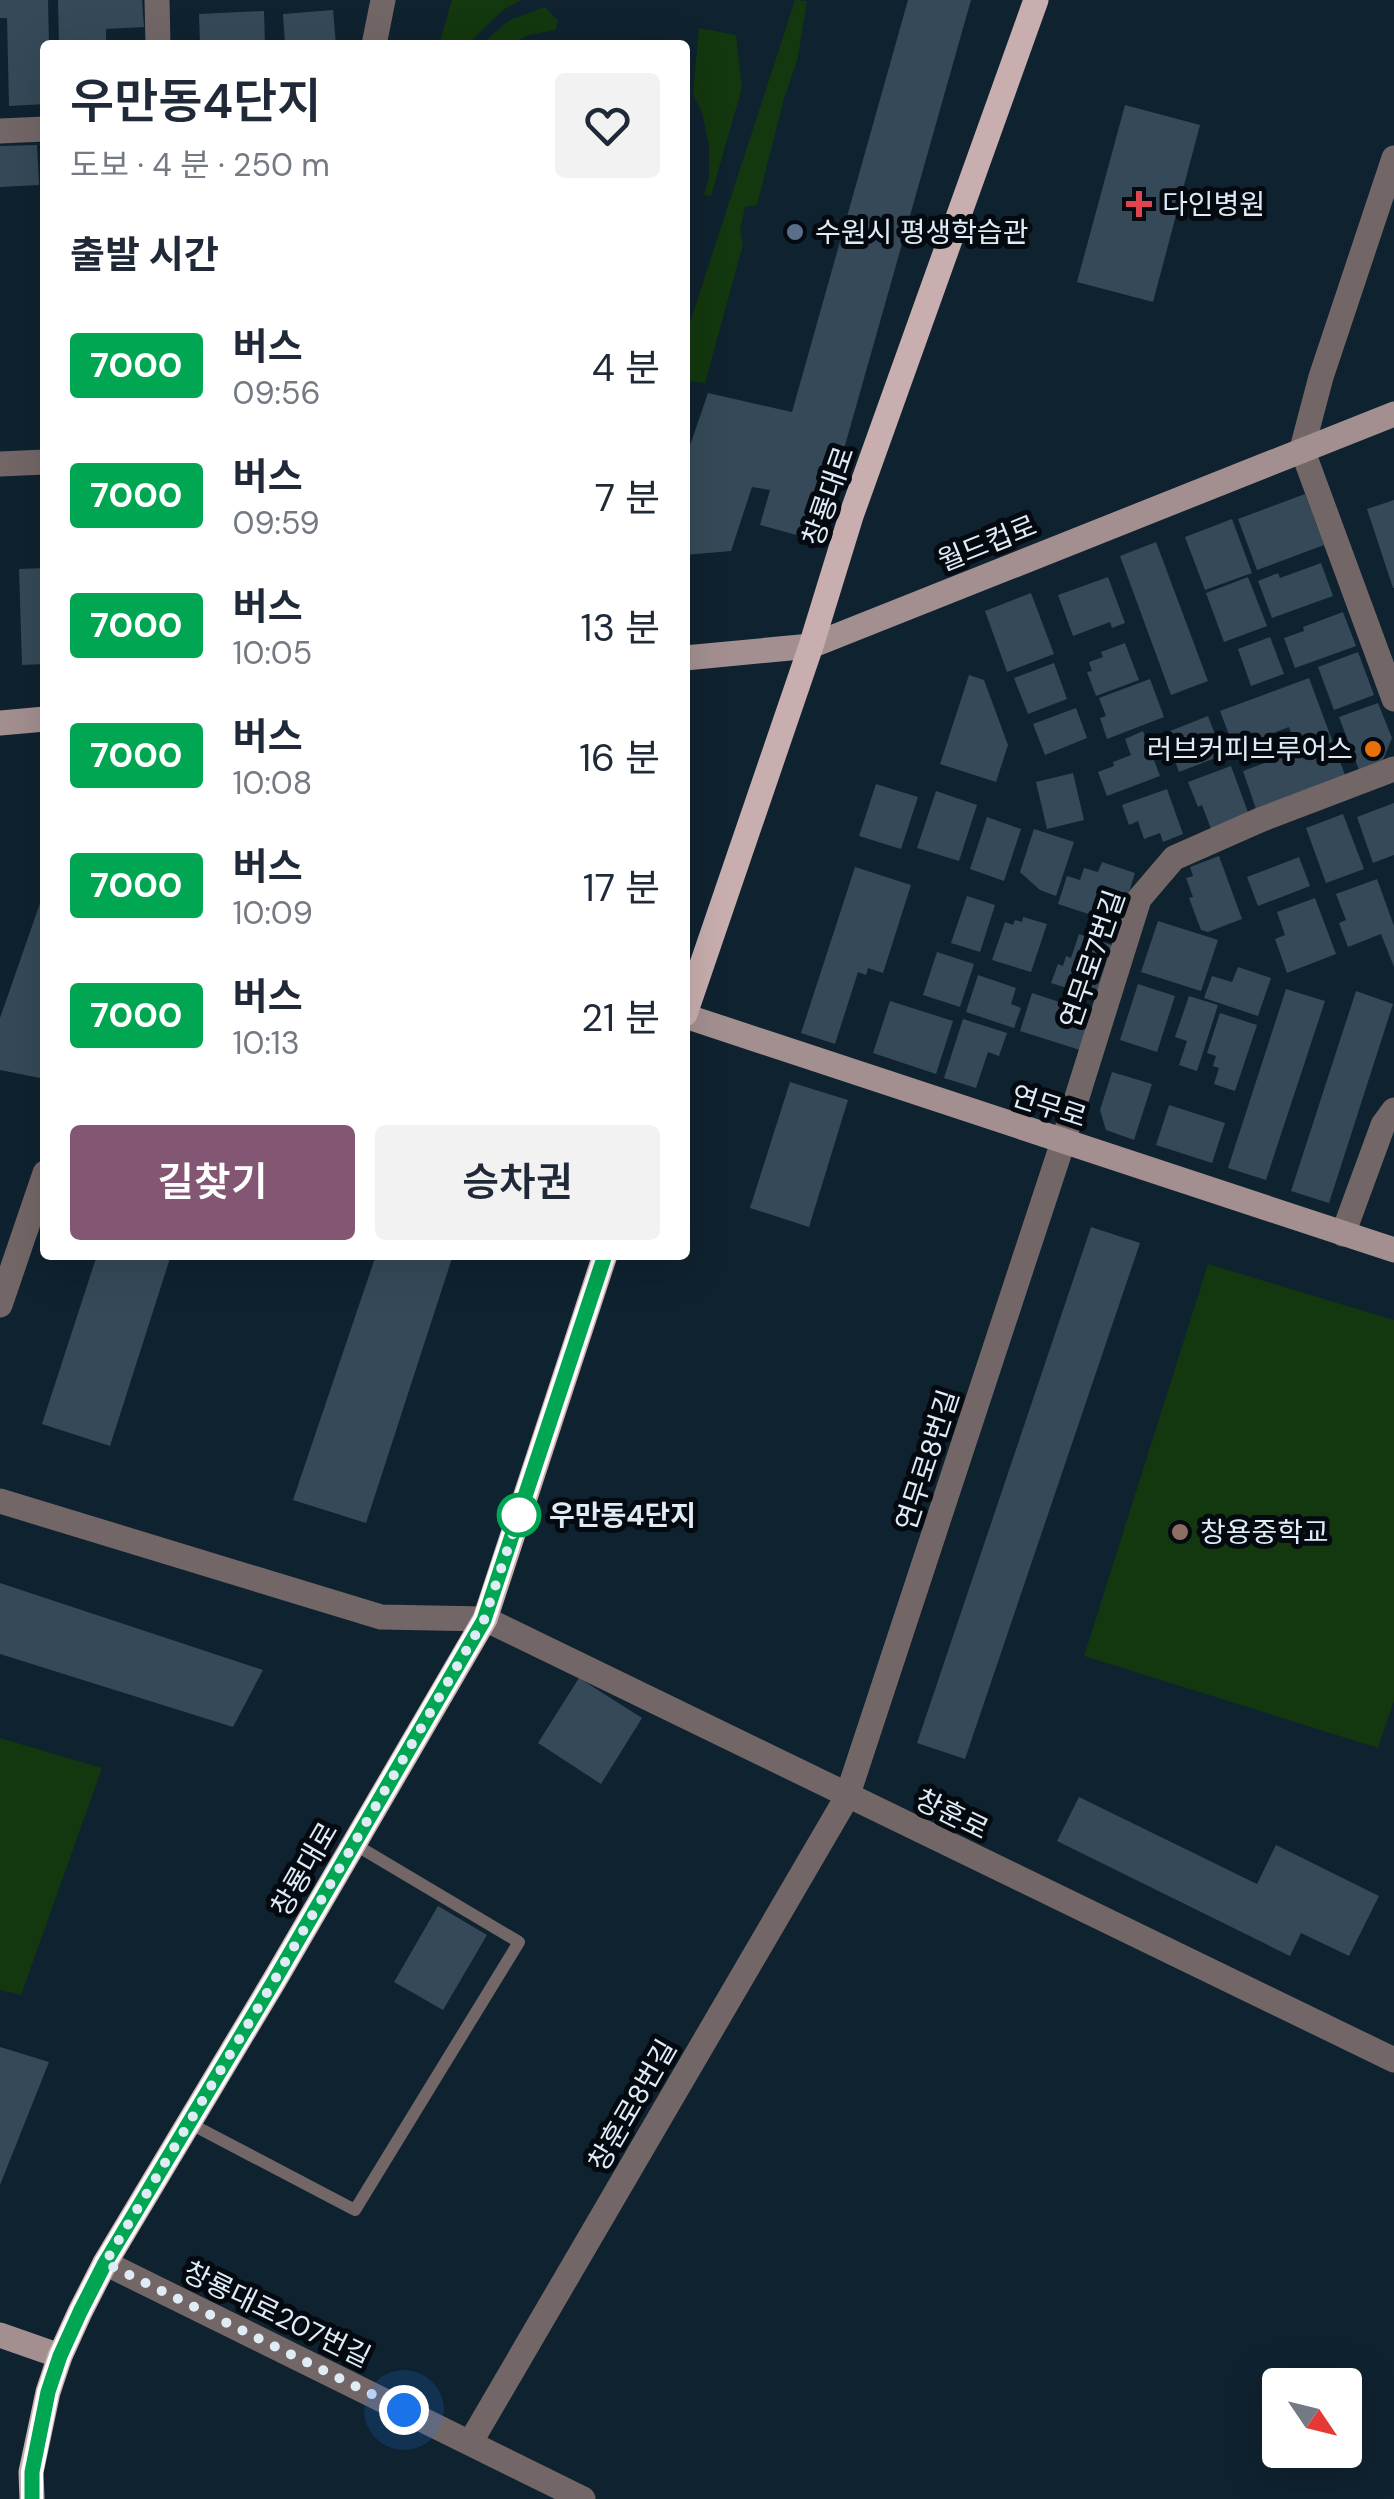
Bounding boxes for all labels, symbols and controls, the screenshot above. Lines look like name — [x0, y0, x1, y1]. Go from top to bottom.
text: 우만동4단지 — [70, 70, 321, 133]
button: heart — [555, 73, 660, 178]
text: 도보 · 4 분 · 250 m — [70, 144, 330, 186]
place label: 다인병원 — [1162, 186, 1265, 223]
marker: 다인병원 — [1126, 191, 1152, 217]
place label: 수원시 평생학습관 — [815, 214, 1029, 251]
marker: 수원시 평생학습관 — [784, 221, 806, 243]
text: 출발 시간 — [70, 230, 219, 280]
text: 버스 — [233, 322, 302, 372]
text: 7000 — [90, 342, 183, 388]
text: 4 분 — [592, 343, 660, 393]
text: 09:56 — [233, 372, 321, 414]
street label: 창룡대로 — [794, 441, 863, 551]
text: 버스 — [233, 452, 302, 502]
text: 7000 — [90, 472, 183, 518]
text: 7 분 — [595, 473, 660, 523]
text: 09:59 — [233, 502, 320, 544]
street label: 월드컵로 — [932, 507, 1042, 580]
text: 버스 — [233, 582, 302, 632]
text: 7000 — [90, 602, 183, 648]
text: 13 분 — [581, 603, 660, 653]
text: 10:05 — [233, 632, 312, 674]
text: 버스 — [233, 712, 302, 762]
place label: 러브커피브루어스 — [1147, 731, 1353, 768]
text: 7000 — [90, 732, 183, 778]
text: 16 분 — [579, 733, 660, 783]
marker: 러브커피브루어스 — [1362, 738, 1384, 760]
text: 10:08 — [233, 762, 312, 804]
text: 버스 — [233, 842, 302, 892]
text: 7000 — [90, 862, 183, 908]
text: 17 분 — [583, 863, 660, 913]
street label: 연무로7번길 — [1052, 885, 1133, 1033]
text: 10:09 — [233, 892, 313, 934]
text: 버스 — [233, 972, 302, 1022]
text: 7000 — [90, 992, 183, 1038]
text: 21 분 — [581, 993, 660, 1043]
text: 10:13 — [233, 1022, 300, 1064]
street label: 연무로 — [1006, 1077, 1091, 1136]
button: 길찾기 — [70, 1125, 355, 1240]
button: 승차권 — [375, 1125, 660, 1240]
street label: 연무로8번길 — [887, 1385, 968, 1535]
marker: 우만동4단지 — [498, 1494, 540, 1536]
place label: 우만동4단지 — [549, 1497, 696, 1534]
place label: 창용중학교 — [1200, 1514, 1329, 1551]
marker: 창용중학교 — [1169, 1521, 1191, 1543]
street label: 창훈로 — [909, 1781, 995, 1848]
street label: 창룡대로 — [263, 1815, 346, 1923]
street label: 창훈로8번길 — [580, 2033, 685, 2178]
street label: 창룡대로207번길 — [177, 2253, 377, 2376]
north arrow — [1262, 2368, 1362, 2468]
map controls — [1262, 2368, 1362, 2468]
your location — [379, 2385, 429, 2435]

